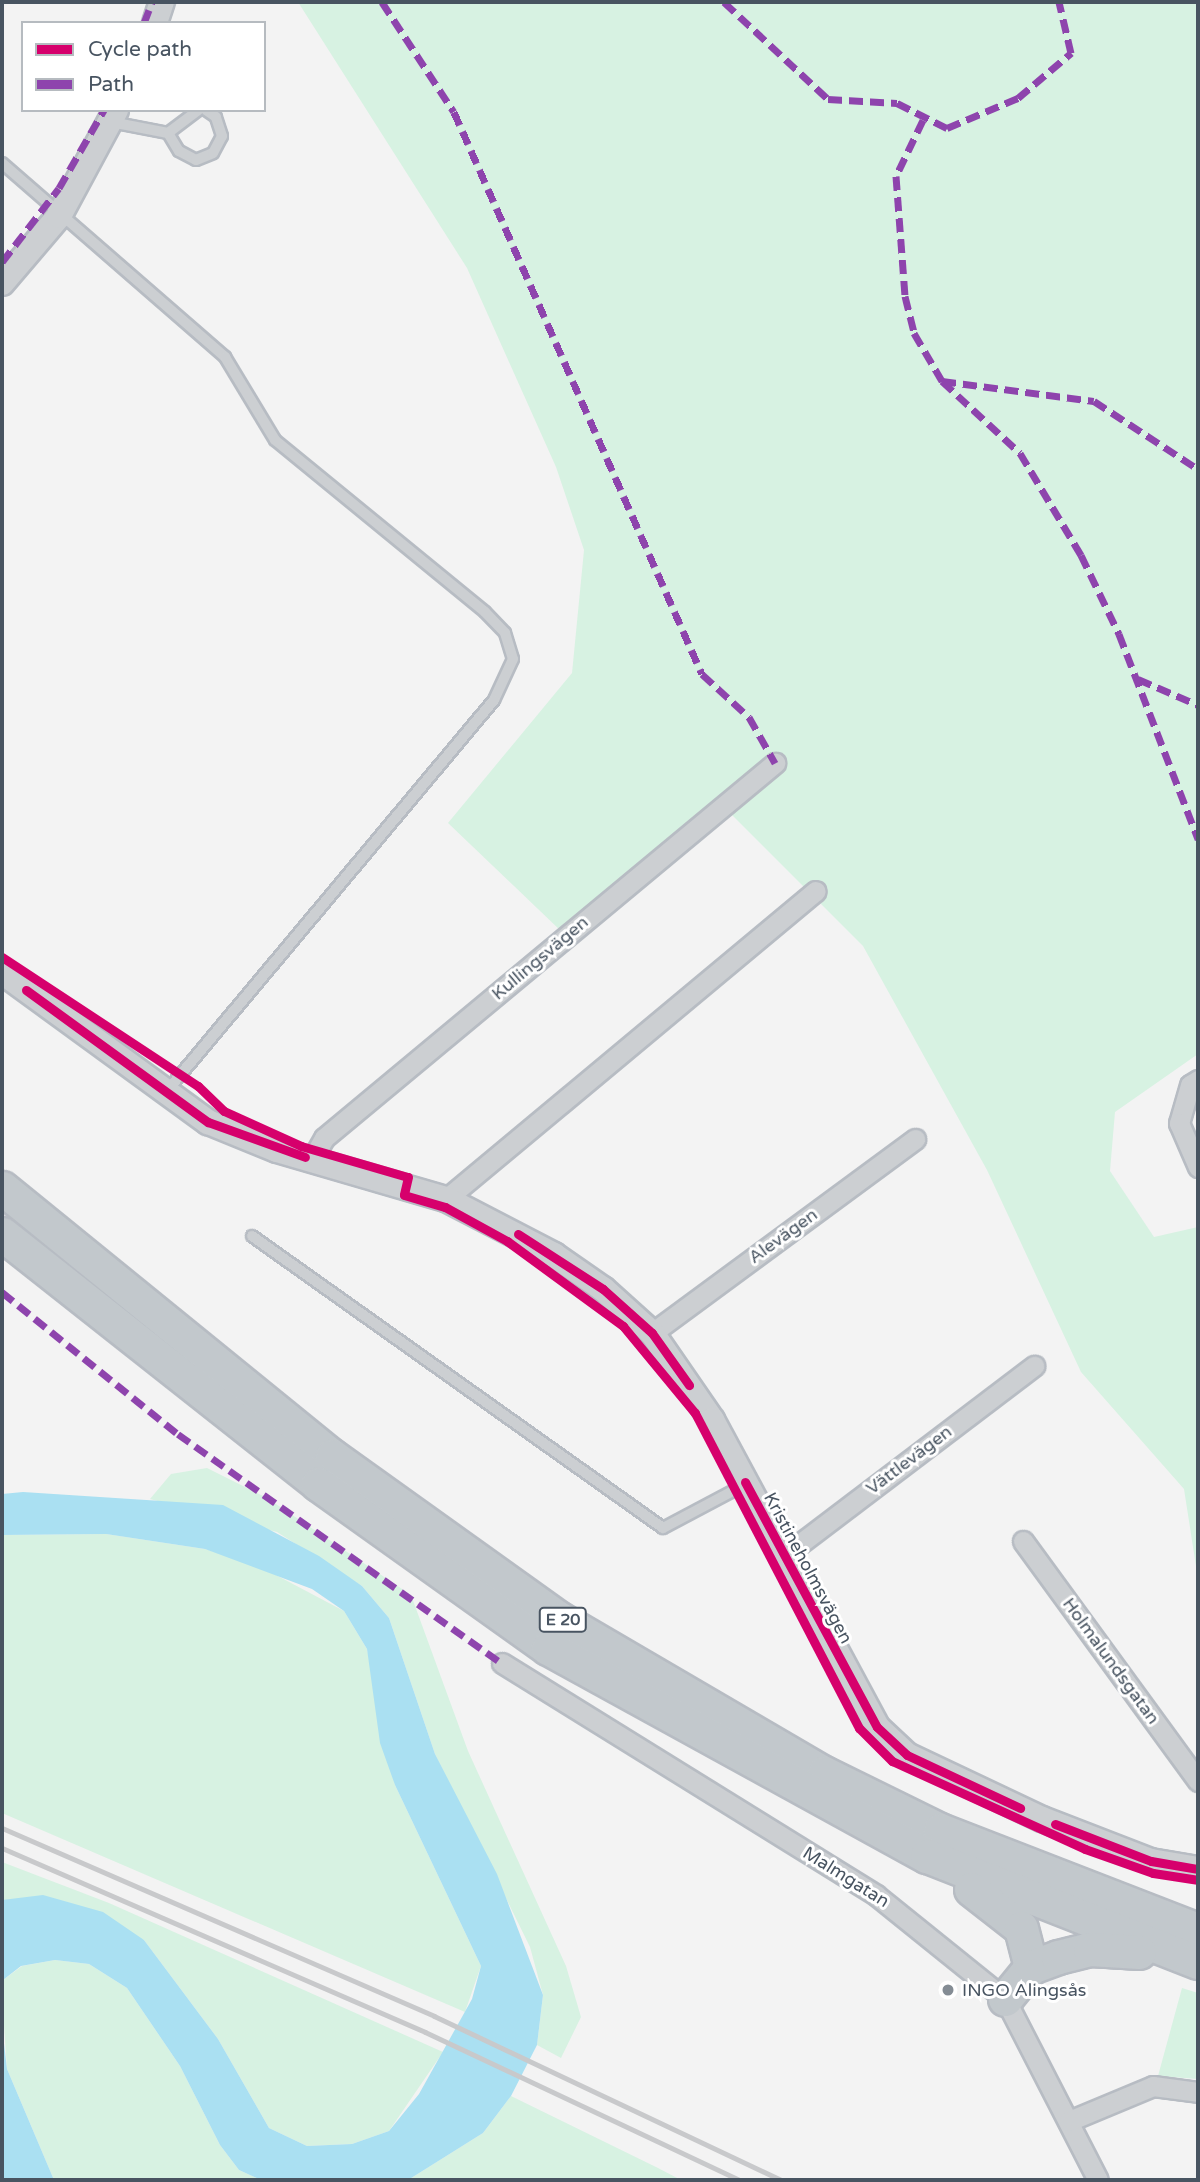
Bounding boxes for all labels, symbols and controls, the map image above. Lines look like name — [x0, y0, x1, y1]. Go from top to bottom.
legend — [21, 21, 266, 112]
text: Cycle path — [88, 37, 192, 62]
text: Path — [88, 72, 134, 97]
street label: Kullingsvägen — [487, 911, 593, 1005]
street label: Alevägen — [744, 1204, 822, 1268]
street label: Vättlevägen — [862, 1421, 956, 1499]
street label: Kristineholmsvägen — [759, 1489, 857, 1647]
street label: Holmalundsgatan — [1058, 1594, 1164, 1728]
road number: E 20 — [538, 1608, 588, 1632]
street label: Malmgatan — [799, 1842, 893, 1912]
place label: INGO Alingsås — [962, 1979, 1087, 2001]
marker: INGO Alingsås — [940, 1982, 956, 1998]

